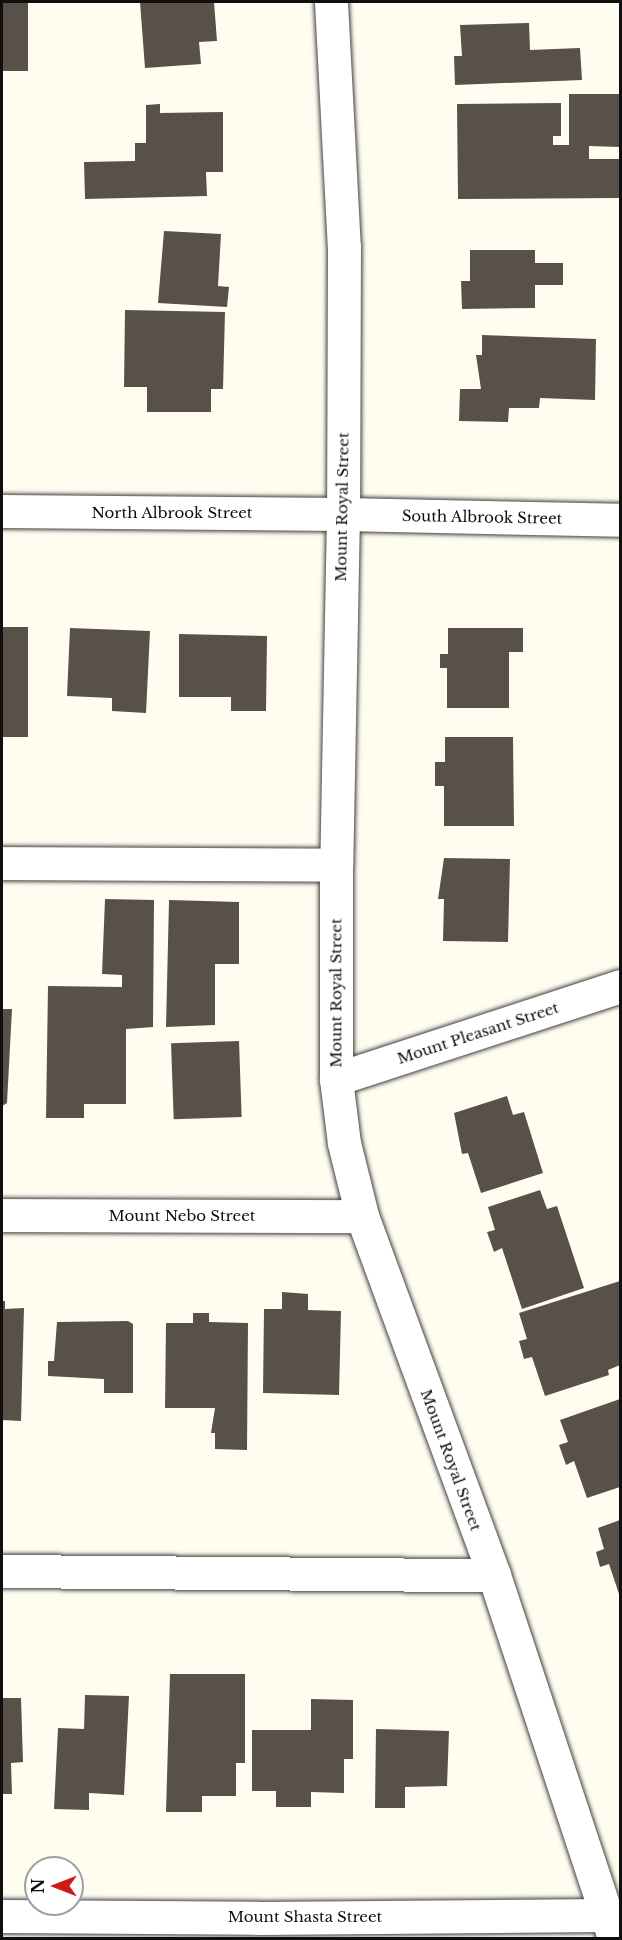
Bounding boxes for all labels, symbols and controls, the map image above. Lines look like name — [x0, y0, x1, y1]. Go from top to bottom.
street label: Mount Royal Street — [332, 432, 352, 582]
street label: North Albrook Street — [91, 504, 253, 522]
street label: South Albrook Street — [401, 507, 563, 527]
street label: Mount Royal Street — [327, 918, 345, 1068]
street label: Mount Pleasant Street — [395, 998, 561, 1068]
street label: Mount Nebo Street — [109, 1207, 255, 1225]
street label: Mount Royal Street — [417, 1387, 485, 1533]
north arrow — [24, 1856, 84, 1916]
text: N — [28, 1878, 48, 1894]
street label: Mount Shasta Street — [228, 1908, 382, 1926]

